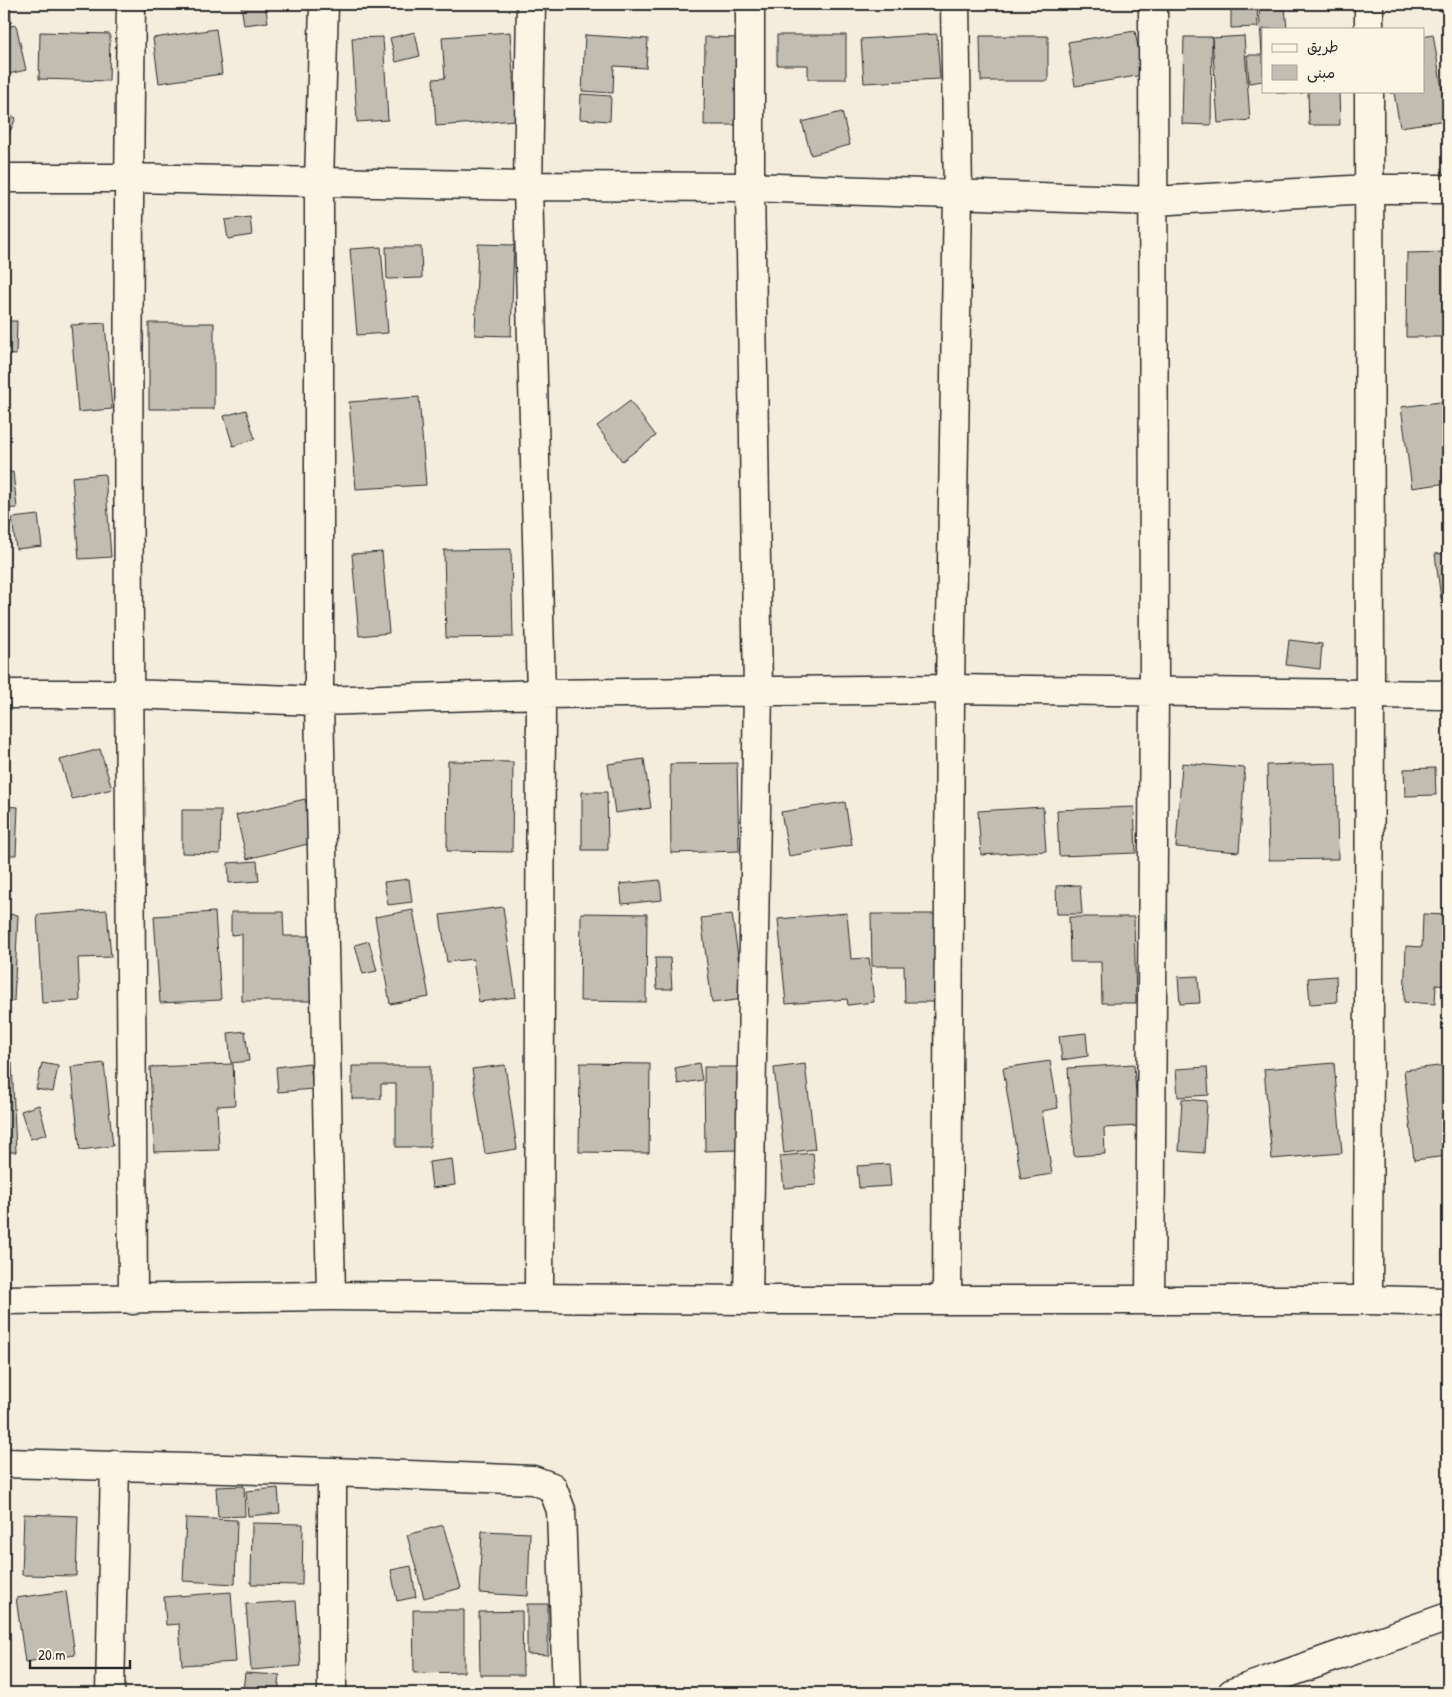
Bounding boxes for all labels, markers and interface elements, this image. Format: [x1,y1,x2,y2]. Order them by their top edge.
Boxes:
legend [1262,28,1424,92]
text: طريق [1307,36,1339,57]
text: مبنى [1307,62,1335,83]
scale bar [30,1637,130,1669]
text: 20 m [38,1644,65,1665]

